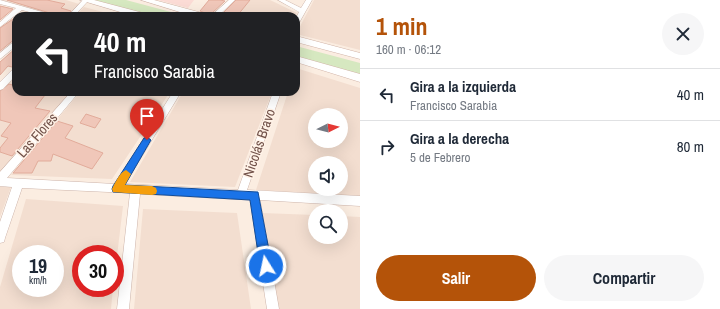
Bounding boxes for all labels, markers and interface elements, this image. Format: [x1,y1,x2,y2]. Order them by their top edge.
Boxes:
text: 1 min [376,10,427,42]
button: close [662,13,704,55]
text: 40 m [94,23,146,61]
icon: left [28,28,80,80]
text: 160 m · 06:12 [376,41,441,58]
text: Francisco Sarabia [94,59,215,84]
text: Gira a la izquierda [410,76,516,97]
icon: left [376,84,398,106]
text: 40 m [677,84,704,105]
text: Francisco Sarabia [410,97,497,114]
pin [130,99,164,140]
icon: arrive [136,105,158,127]
street label: Nicolás Bravo [239,106,279,180]
north arrow [308,108,348,148]
map controls [308,108,348,244]
street label: Las Flores [13,109,62,161]
text: Gira a la derecha [410,128,509,149]
icon: right [376,136,398,158]
text: 80 m [677,136,704,157]
text: 5 de Febrero [410,149,471,166]
button: sound [308,156,348,196]
button: search [308,204,348,244]
speed limit sign: 30 [72,245,124,297]
position arrow [245,245,287,287]
text: 19 [29,252,47,279]
button: Salir [376,255,536,301]
button: Compartir [544,255,704,301]
text: km/h [29,274,47,287]

